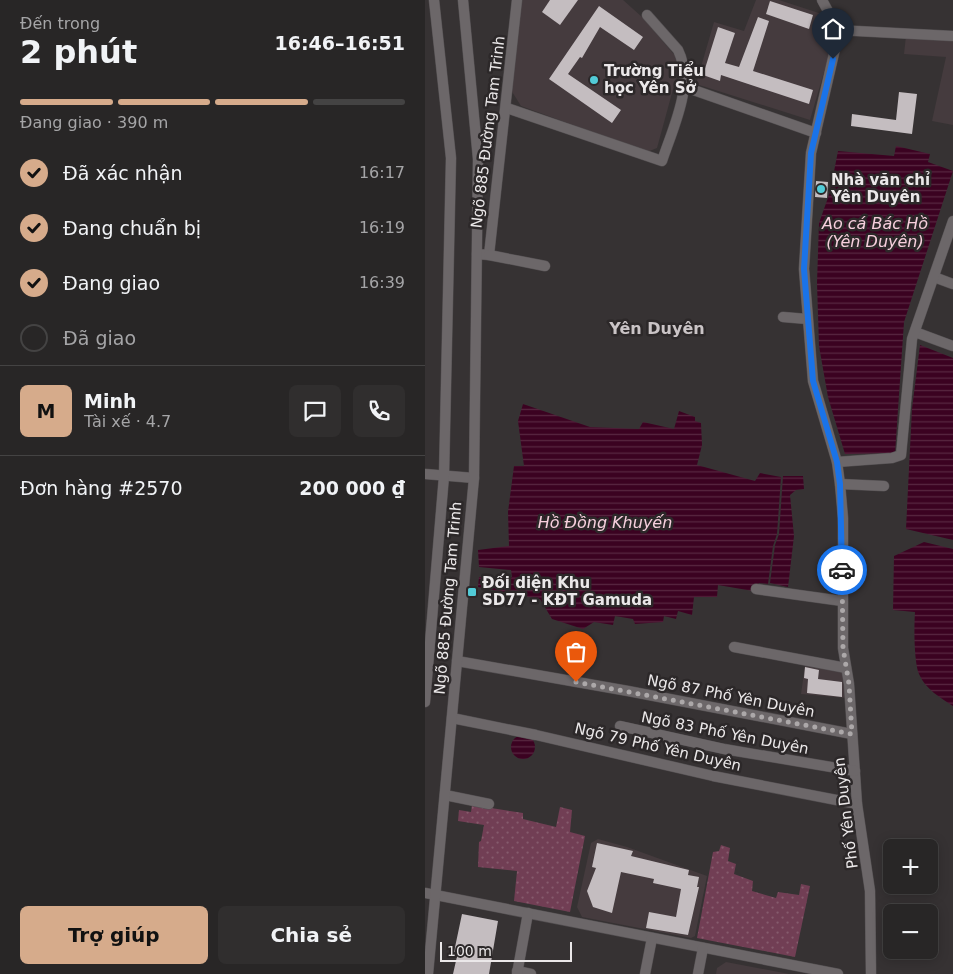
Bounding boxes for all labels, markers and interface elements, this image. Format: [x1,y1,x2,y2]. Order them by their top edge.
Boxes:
pin [812,8,854,59]
text: Đến trong [20,14,100,33]
icon: home [819,15,847,43]
text: 16:46–16:51 [275,32,405,54]
text: 2 phút [20,33,137,71]
street label: Ngõ 885 Đường Tam Trinh [467,35,509,229]
place label: Trường Tiểu học Yên Sở [604,61,704,97]
marker: Trường Tiểu học Yên Sở [588,74,600,86]
text: Đang giao · 390 m [20,113,168,132]
icon: check [20,159,48,187]
text: Đã xác nhận [63,162,183,184]
text: 16:17 [359,163,405,182]
place label: Nhà văn chỉ Yên Duyên [830,171,930,206]
marker: Nhà văn chỉ Yên Duyên [815,183,827,195]
icon: check [20,214,48,242]
water label: Ao cá Bác Hồ (Yên Duyên) [821,214,928,251]
text: Đang chuẩn bị [63,217,201,239]
text: 16:19 [359,218,405,237]
icon: check [20,269,48,297]
text: Đang giao [63,272,160,294]
text: 16:39 [359,273,405,292]
district label: Yên Duyên [608,319,705,338]
text: Đã giao [63,327,136,349]
button: chat [289,385,341,437]
button: phone [353,385,405,437]
text: Minh [84,390,136,412]
text: M [37,400,55,422]
text: Tài xế · 4.7 [84,412,171,431]
text: Đơn hàng #2570 [20,477,183,499]
text: 200 000 ₫ [299,477,405,499]
street label: Ngõ 885 Đường Tam Trinh [431,501,465,695]
water label: Hồ Đồng Khuyến [538,513,672,532]
courier [817,545,867,595]
icon: car [828,556,856,584]
place label: Đối diện Khu SD77 - KĐT Gamuda [482,573,652,609]
marker: Đối diện Khu SD77 - KĐT Gamuda [466,586,478,598]
pin [555,631,597,682]
icon: bag [562,638,590,666]
street label: Ngõ 87 Phố Yên Duyên [646,671,816,721]
street label: Ngõ 83 Phố Yên Duyên [640,708,810,758]
street label: Ngõ 79 Phố Yên Duyên [573,719,743,775]
street label: Phố Yên Duyên [830,756,862,870]
map controls [883,839,938,959]
button: + [883,839,938,894]
button: − [883,904,938,959]
button: Trợ giúp [20,906,208,964]
button: Chia sẻ [218,906,405,964]
scale bar [440,939,573,962]
text: 100 m [447,943,492,959]

